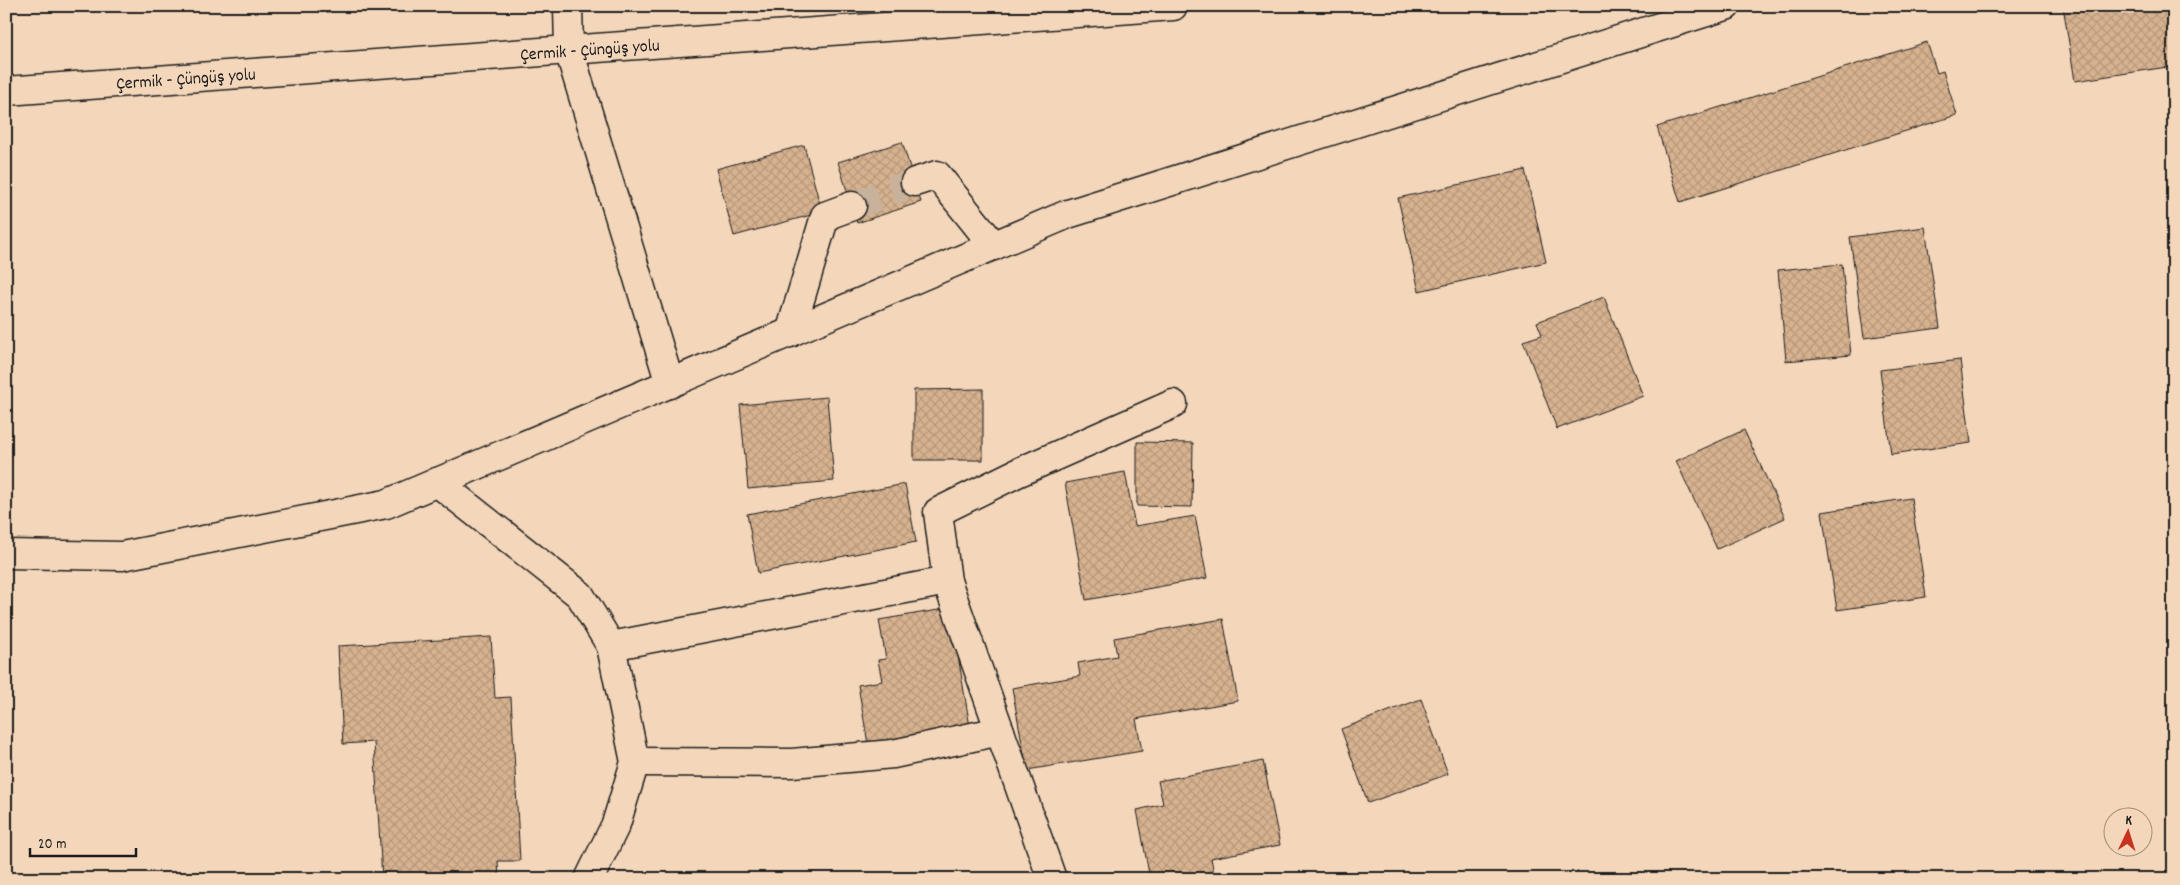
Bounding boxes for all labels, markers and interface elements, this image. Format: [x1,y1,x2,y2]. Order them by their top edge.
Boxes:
street label: Çermik - Çüngüş yolu [520,34,661,69]
street label: Çermik - Çüngüş yolu [116,63,257,98]
north arrow [2102,808,2152,858]
text: K [2125,811,2133,831]
scale bar [30,825,136,857]
text: 20 m [38,834,66,856]

